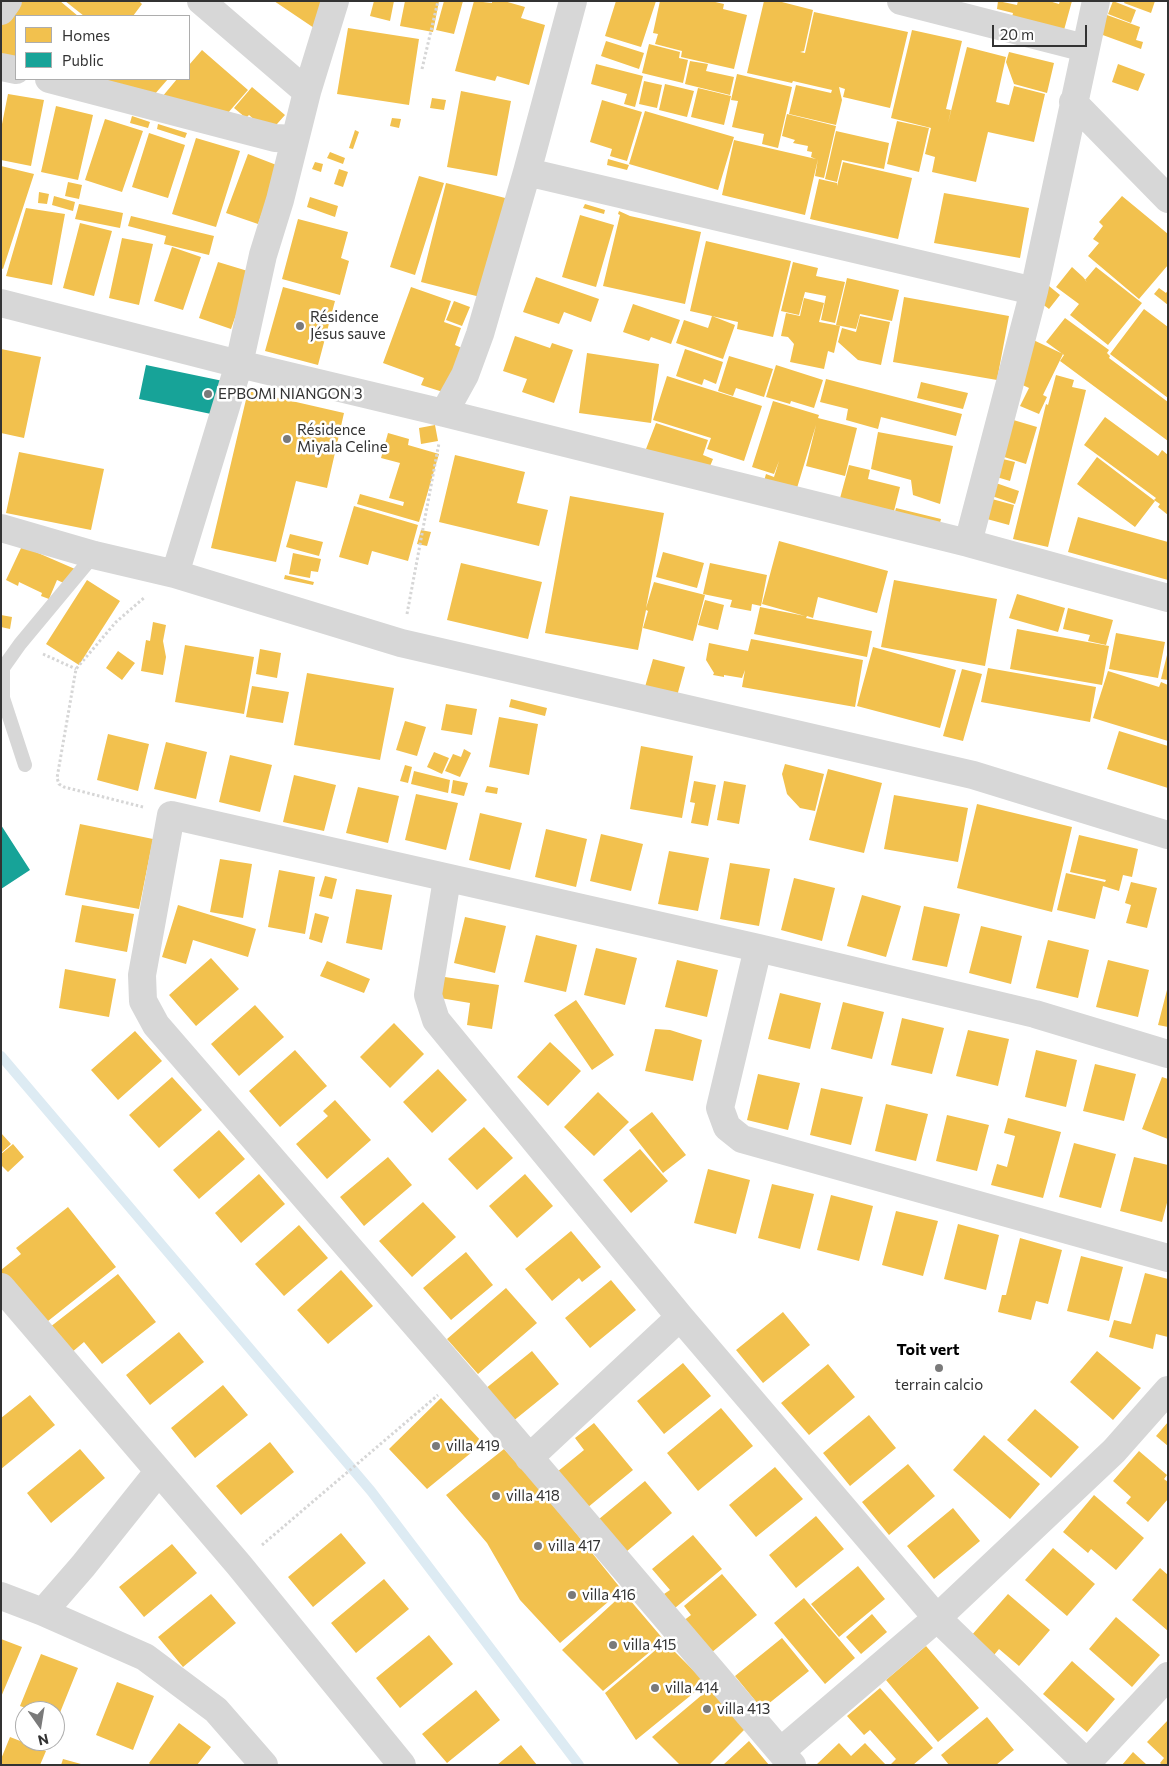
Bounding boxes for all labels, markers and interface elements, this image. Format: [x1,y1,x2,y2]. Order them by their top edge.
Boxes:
legend [15,15,190,80]
scale bar [994,15,1089,47]
text: 20 m [1000,25,1034,43]
text: Homes [62,26,110,44]
text: Public [62,51,104,69]
place label: Résidence Jésus sauve [310,308,386,343]
marker: Résidence Jésus sauve [294,320,306,332]
place label: EPBOMI NIANGON 3 [218,385,363,403]
marker: EPBOMI NIANGON 3 [202,388,214,400]
place label: Résidence Miyala Celine [297,421,388,456]
marker: Résidence Miyala Celine [281,433,293,445]
district label: Toit vert [896,1340,960,1360]
marker: terrain calcio [933,1362,945,1374]
place label: terrain calcio [895,1376,983,1394]
place label: villa 419 [446,1437,500,1455]
marker: villa 419 [430,1440,442,1452]
place label: villa 418 [506,1487,560,1505]
marker: villa 418 [490,1490,502,1502]
place label: villa 417 [548,1537,601,1555]
marker: villa 417 [532,1540,544,1552]
place label: villa 416 [582,1586,636,1604]
marker: villa 416 [566,1589,578,1601]
place label: villa 415 [623,1636,676,1654]
marker: villa 415 [607,1639,619,1651]
place label: villa 414 [665,1679,719,1697]
marker: villa 414 [649,1682,661,1694]
place label: villa 413 [717,1700,770,1718]
north arrow [15,1701,65,1751]
marker: villa 413 [701,1703,713,1715]
text: N [36,1731,50,1750]

